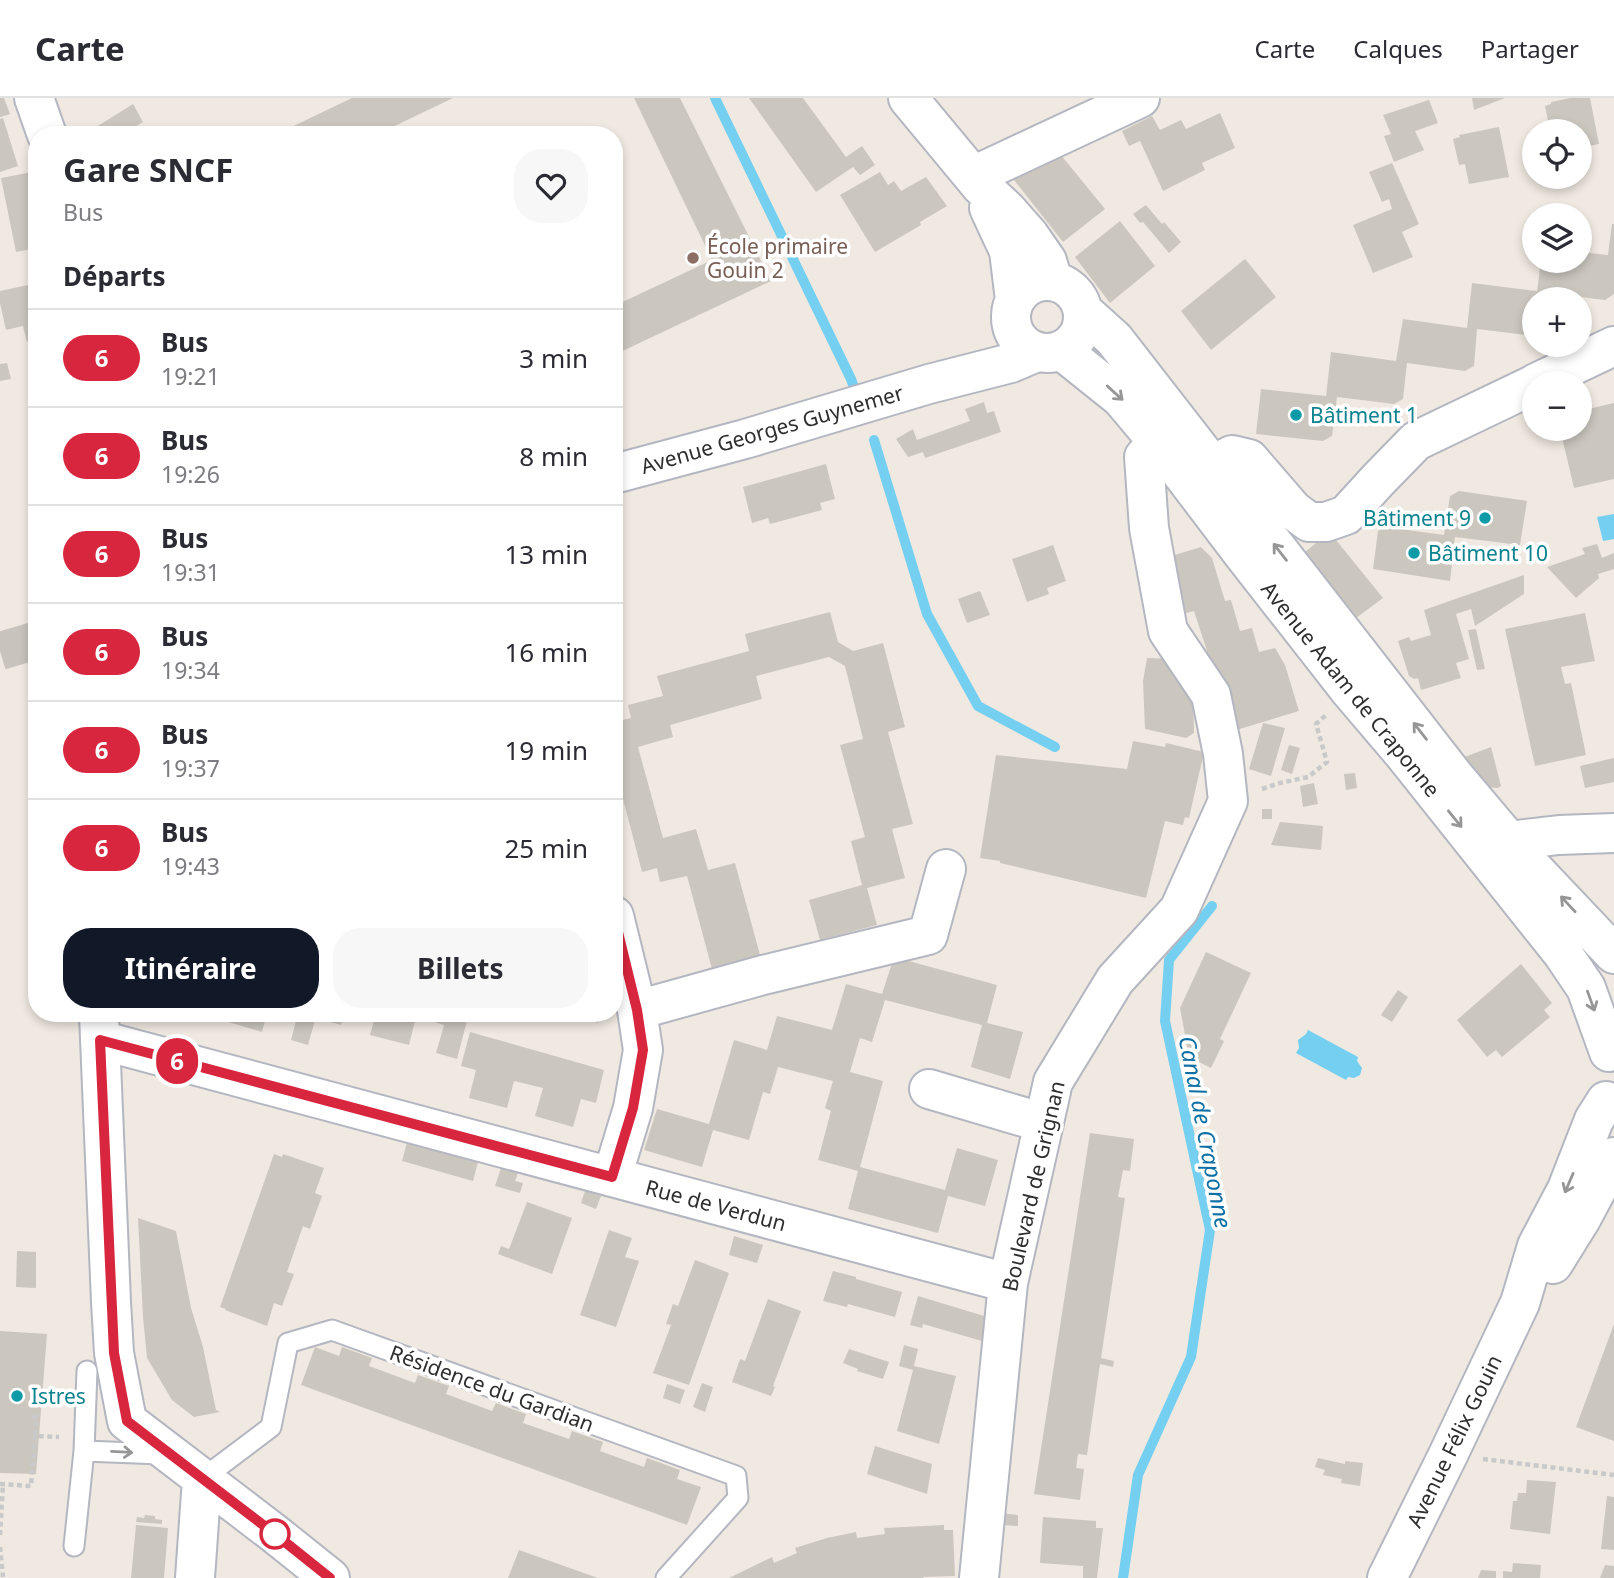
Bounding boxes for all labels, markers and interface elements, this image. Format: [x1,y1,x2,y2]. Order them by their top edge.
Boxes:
text: Carte [35,26,125,71]
text: Carte [1255,32,1315,65]
text: Calques [1353,32,1443,65]
text: Partager [1481,32,1579,65]
map controls [1522,119,1592,441]
button: locate [1522,119,1592,189]
text: Gare SNCF [63,147,233,192]
button: heart [514,149,588,223]
text: Bus [63,196,103,228]
button: layers [1522,203,1592,273]
place label: École primaire Gouin 2 [707,232,848,284]
marker: École primaire Gouin 2 [685,250,701,266]
text: Départs [63,258,166,294]
button: + [1522,287,1592,357]
text: Bus [161,324,208,360]
text: 3 min [519,340,588,376]
text: 6 [95,341,108,374]
text: 19:21 [161,360,220,392]
button: − [1522,371,1592,441]
street label: Avenue Georges Guynemer [638,378,907,480]
one-way arrow [1106,385,1124,401]
place label: Bâtiment 1 [1310,401,1418,429]
marker: Bâtiment 1 [1288,407,1304,423]
text: Bus [161,422,208,458]
text: 8 min [519,438,588,474]
text: 6 [95,439,108,472]
text: 19:26 [161,458,220,490]
place label: Bâtiment 9 [1363,504,1471,532]
marker: Bâtiment 9 [1477,510,1493,526]
text: Bus [161,520,208,556]
text: 13 min [504,536,588,572]
text: 6 [95,537,108,570]
place label: Bâtiment 10 [1428,539,1548,567]
one-way arrow [1272,543,1287,562]
marker: Bâtiment 10 [1406,545,1422,561]
text: 19:31 [161,556,220,588]
street label: Avenue Adam de Craponne [1255,576,1447,802]
text: Bus [161,618,208,654]
text: 16 min [504,634,588,670]
text: 6 [95,635,108,668]
text: 19:34 [161,654,220,686]
text: Bus [161,716,208,752]
one-way arrow [1412,723,1428,741]
text: 19 min [504,732,588,768]
text: 6 [95,733,108,766]
text: 19:37 [161,752,220,784]
one-way arrow [1448,810,1463,828]
text: Bus [161,814,208,850]
text: 25 min [504,830,588,866]
text: 6 [95,831,108,864]
text: 19:43 [161,850,220,882]
one-way arrow [1559,896,1576,913]
button: Itinéraire [63,928,319,1008]
button: Billets [333,928,588,1008]
one-way arrow [1586,989,1598,1011]
water label: Canal de Craponne [1172,1033,1240,1231]
line badge: 6 [154,1038,200,1084]
text: 6 [170,1044,184,1077]
street label: Boulevard de Grignan [995,1078,1071,1294]
one-way arrow [1561,1172,1574,1194]
street label: Rue de Verdun [642,1173,790,1237]
street label: Résidence du Gardian [386,1338,598,1438]
street label: Avenue Félix Gouin [1400,1350,1508,1532]
place label: Istres [31,1382,86,1410]
marker: Istres [9,1388,25,1404]
one-way arrow [110,1446,133,1459]
unlabelled marker [260,1519,290,1549]

